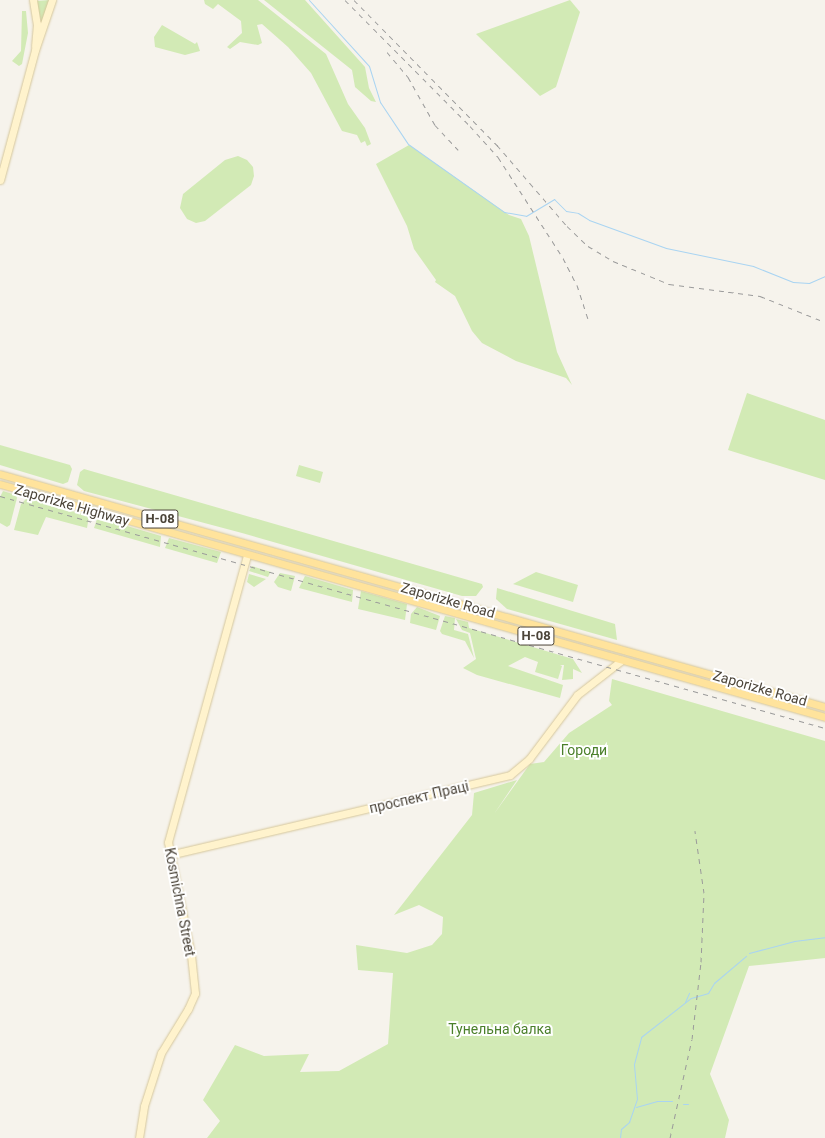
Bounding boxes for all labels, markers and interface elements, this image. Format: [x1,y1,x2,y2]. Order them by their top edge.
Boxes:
street label: Zaporizke Highway [13,481,131,529]
road number: Н-08 [141,508,179,530]
street label: Zaporizke Road [399,579,497,621]
road number: Н-08 [517,625,555,647]
street label: Zaporizke Road [711,667,809,709]
park label: Городи [561,742,607,758]
street label: проспект Праці [368,777,470,817]
street label: Kosmichna Street [161,846,199,958]
park label: Тунельна балка [448,1021,552,1037]

